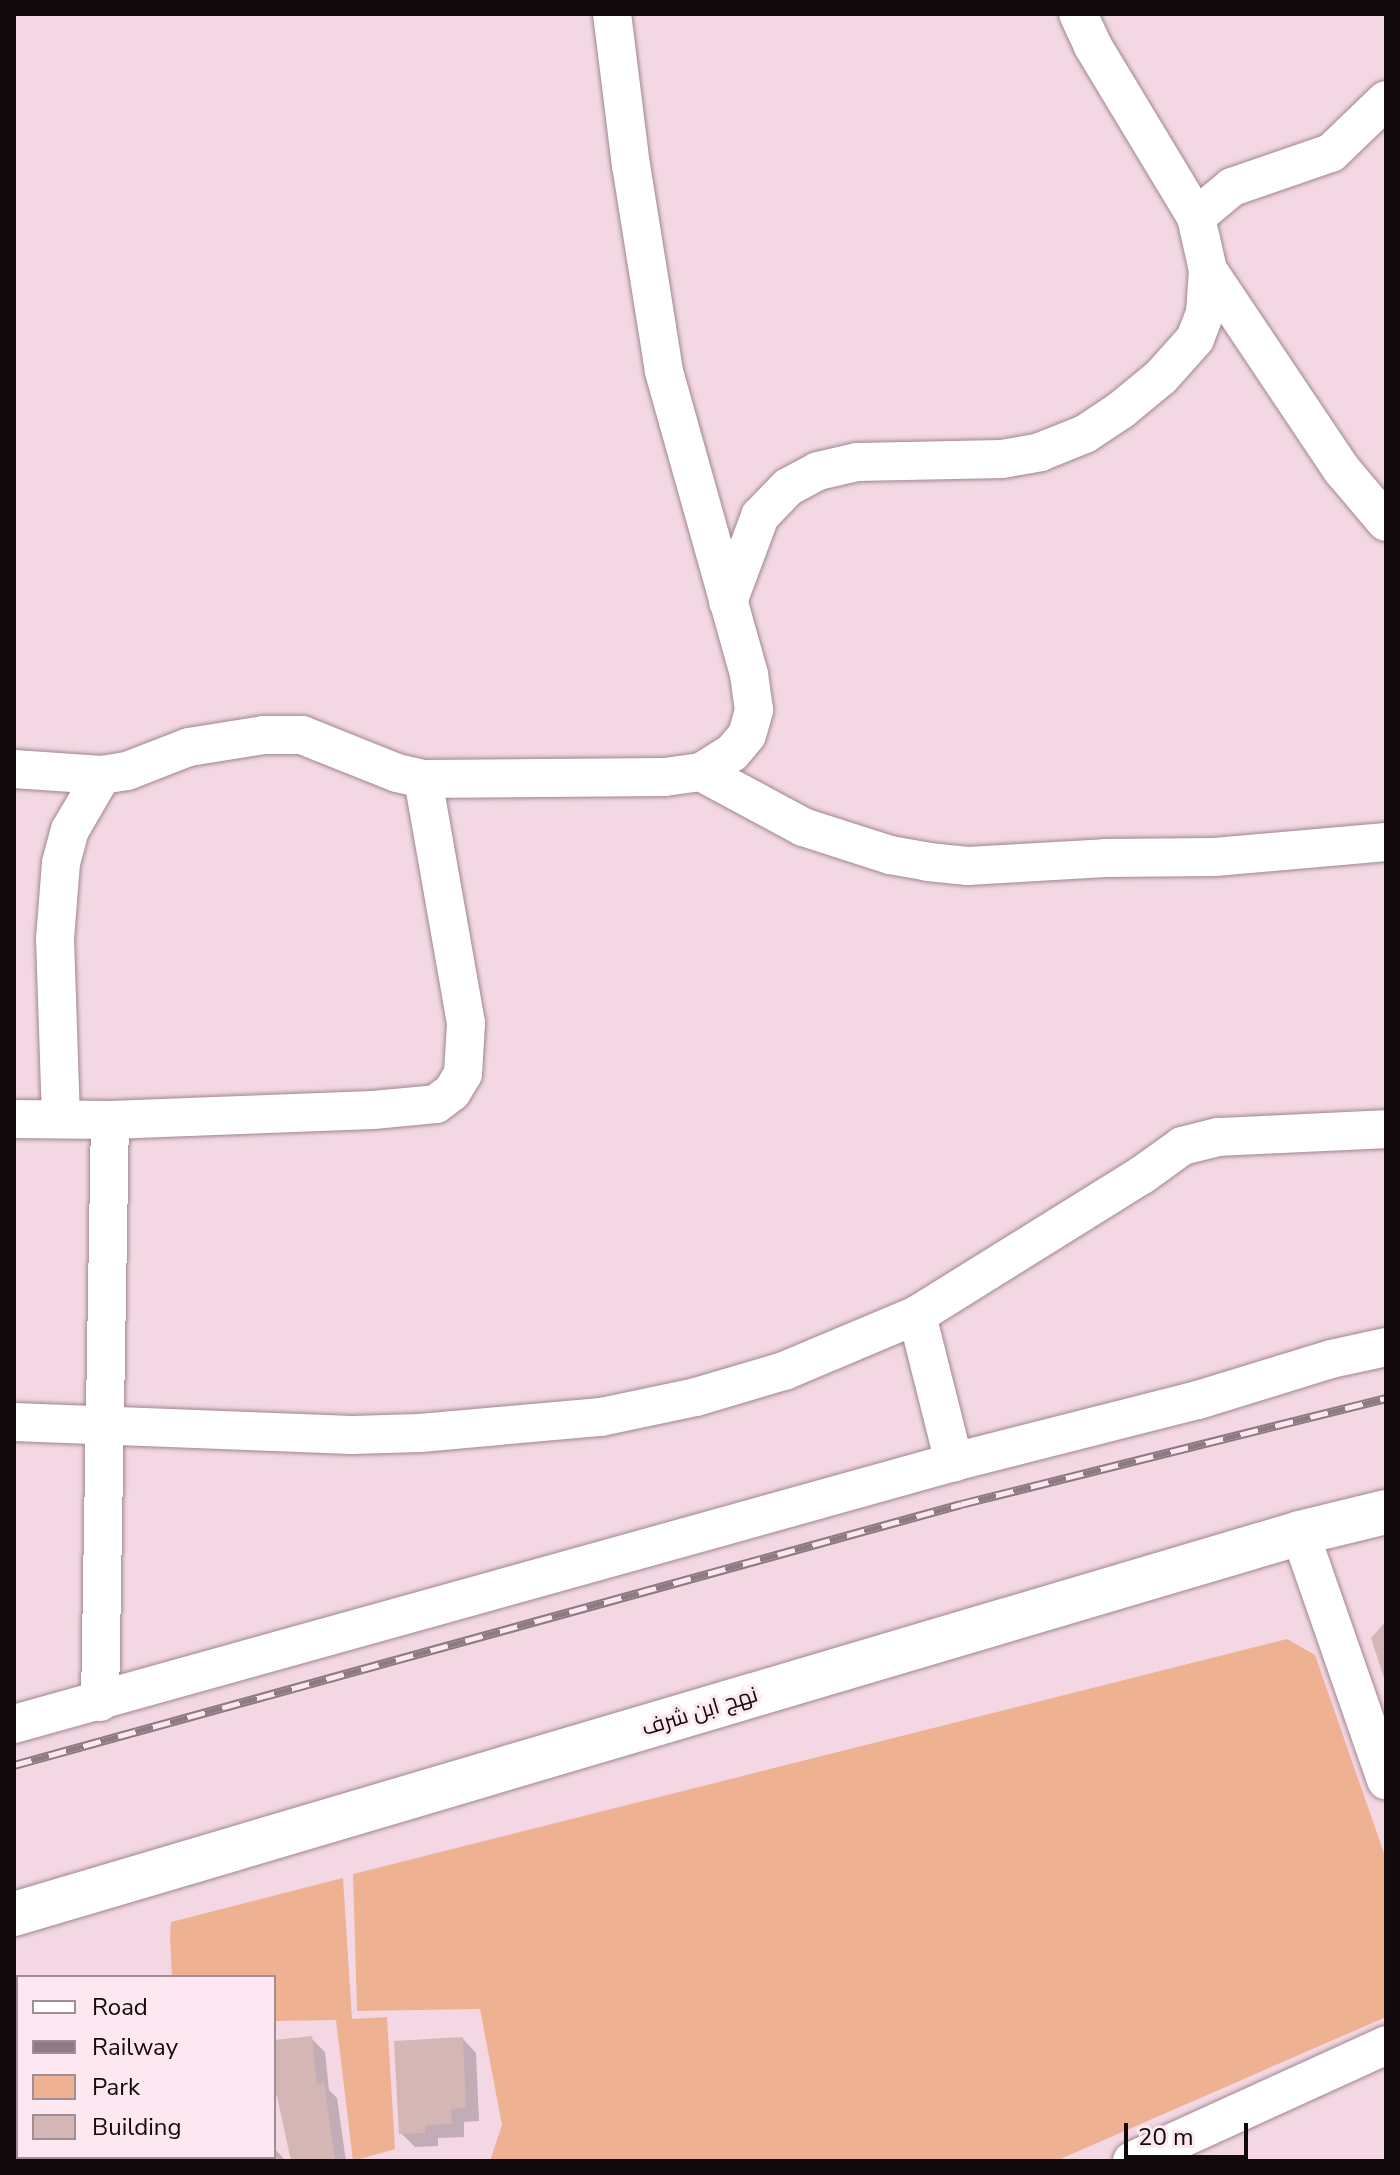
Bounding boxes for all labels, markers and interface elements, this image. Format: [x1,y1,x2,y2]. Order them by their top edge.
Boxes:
street label: نهج ابن شرف [639,1682,761,1742]
legend [16,1975,276,2159]
text: Road [92,1991,148,2023]
text: Railway [92,2031,178,2063]
text: Park [92,2071,140,2103]
scale bar [1128,2107,1252,2157]
text: Building [92,2111,182,2143]
text: 20 m [1138,2121,1194,2153]

